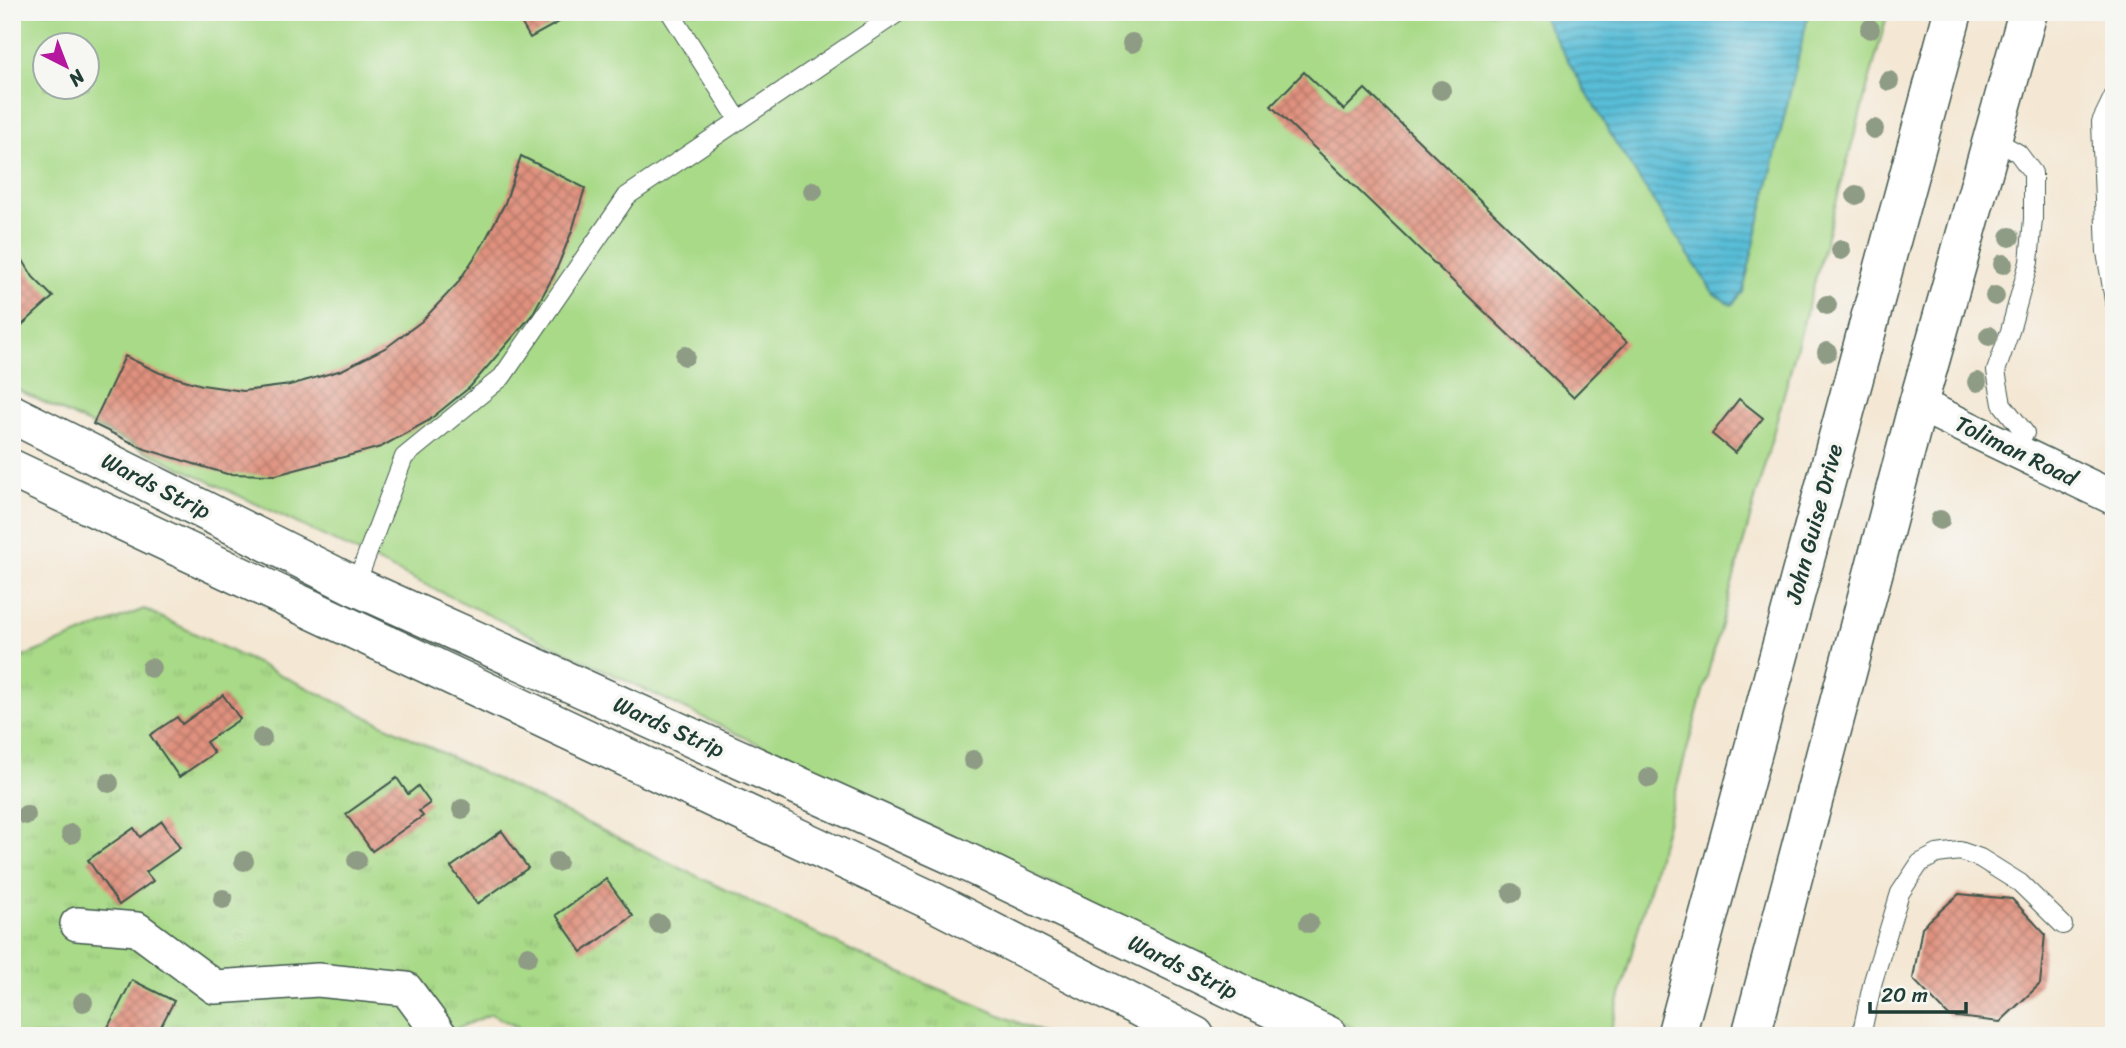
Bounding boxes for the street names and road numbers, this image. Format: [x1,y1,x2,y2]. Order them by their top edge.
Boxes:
street label: Toliman Road [1948,404,2086,499]
street label: John Guise Drive [1773,439,1855,610]
street label: Wards Strip [94,441,218,531]
street label: Wards Strip [606,684,732,770]
street label: Wards Strip [1121,923,1245,1011]

